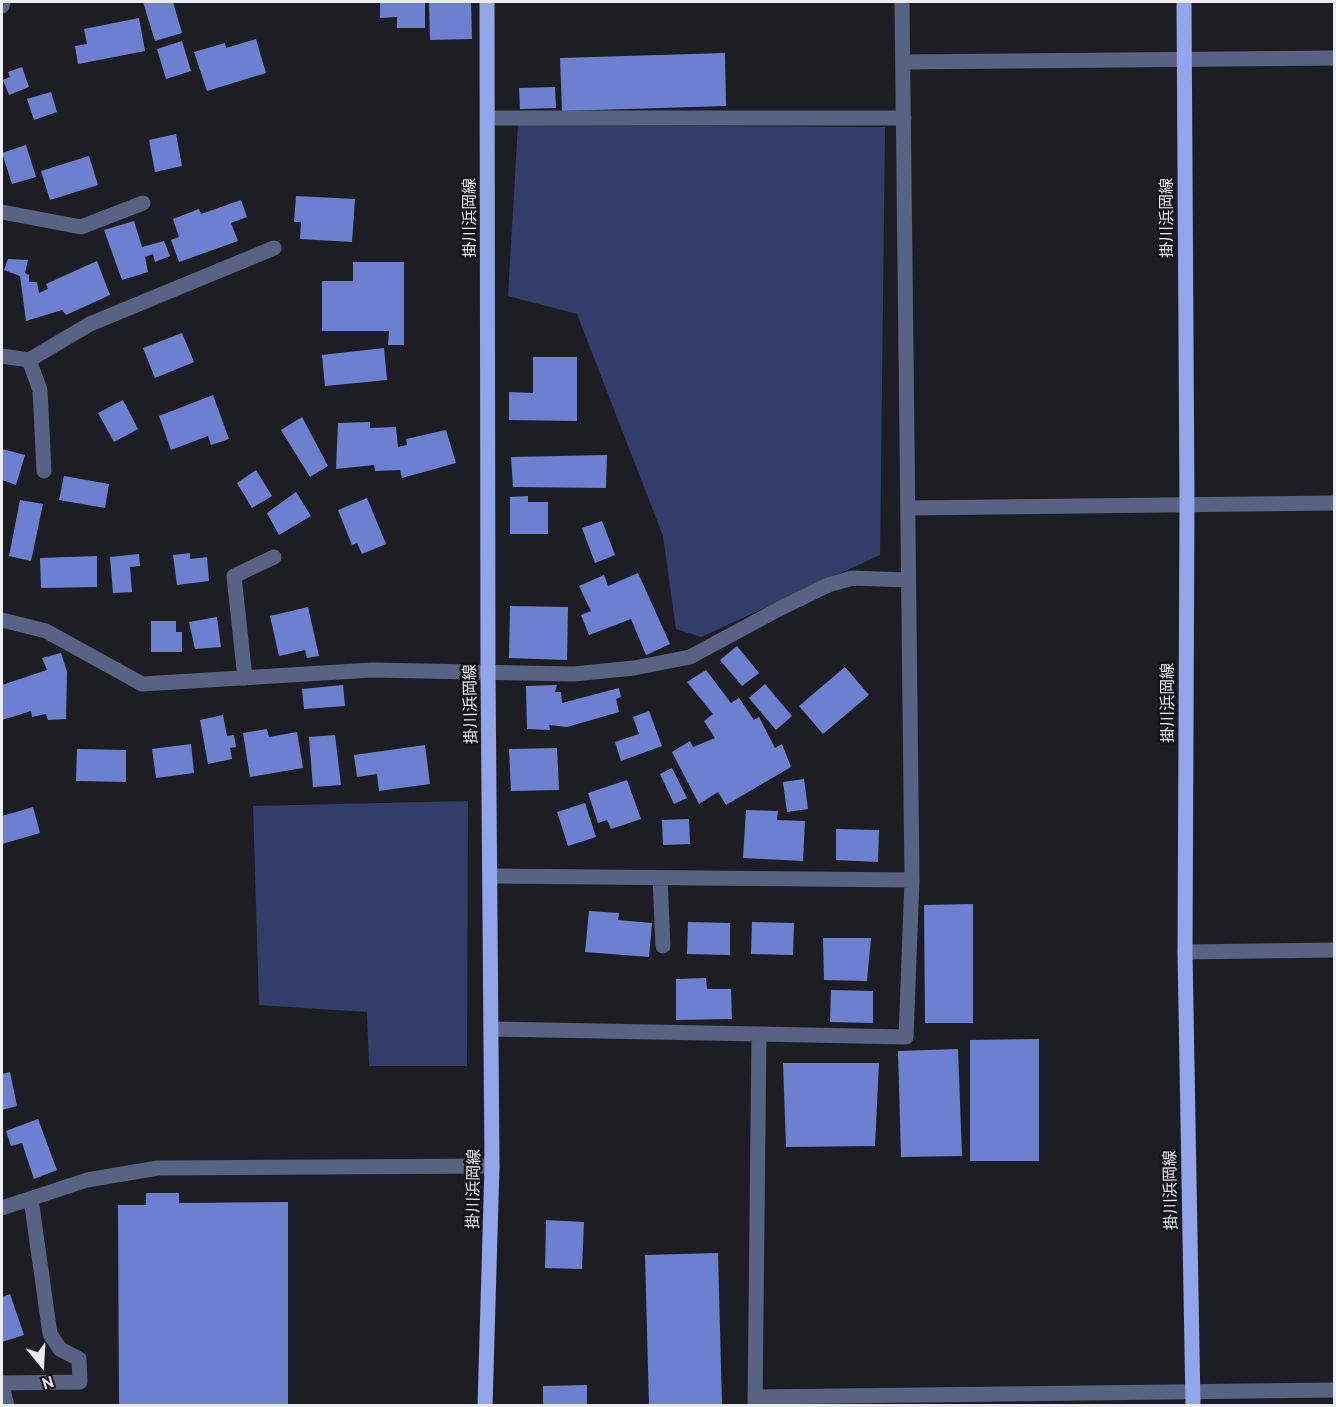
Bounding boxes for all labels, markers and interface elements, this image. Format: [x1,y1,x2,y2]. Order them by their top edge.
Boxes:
street label: 掛川浜岡線 [460,178,480,258]
street label: 掛川浜岡線 [1157,178,1177,258]
street label: 掛川浜岡線 [1158,663,1178,743]
street label: 掛川浜岡線 [461,664,481,744]
street label: 掛川浜岡線 [464,1149,484,1229]
street label: 掛川浜岡線 [1161,1150,1181,1230]
north arrow [12,1335,72,1395]
text: N [39,1372,56,1393]

